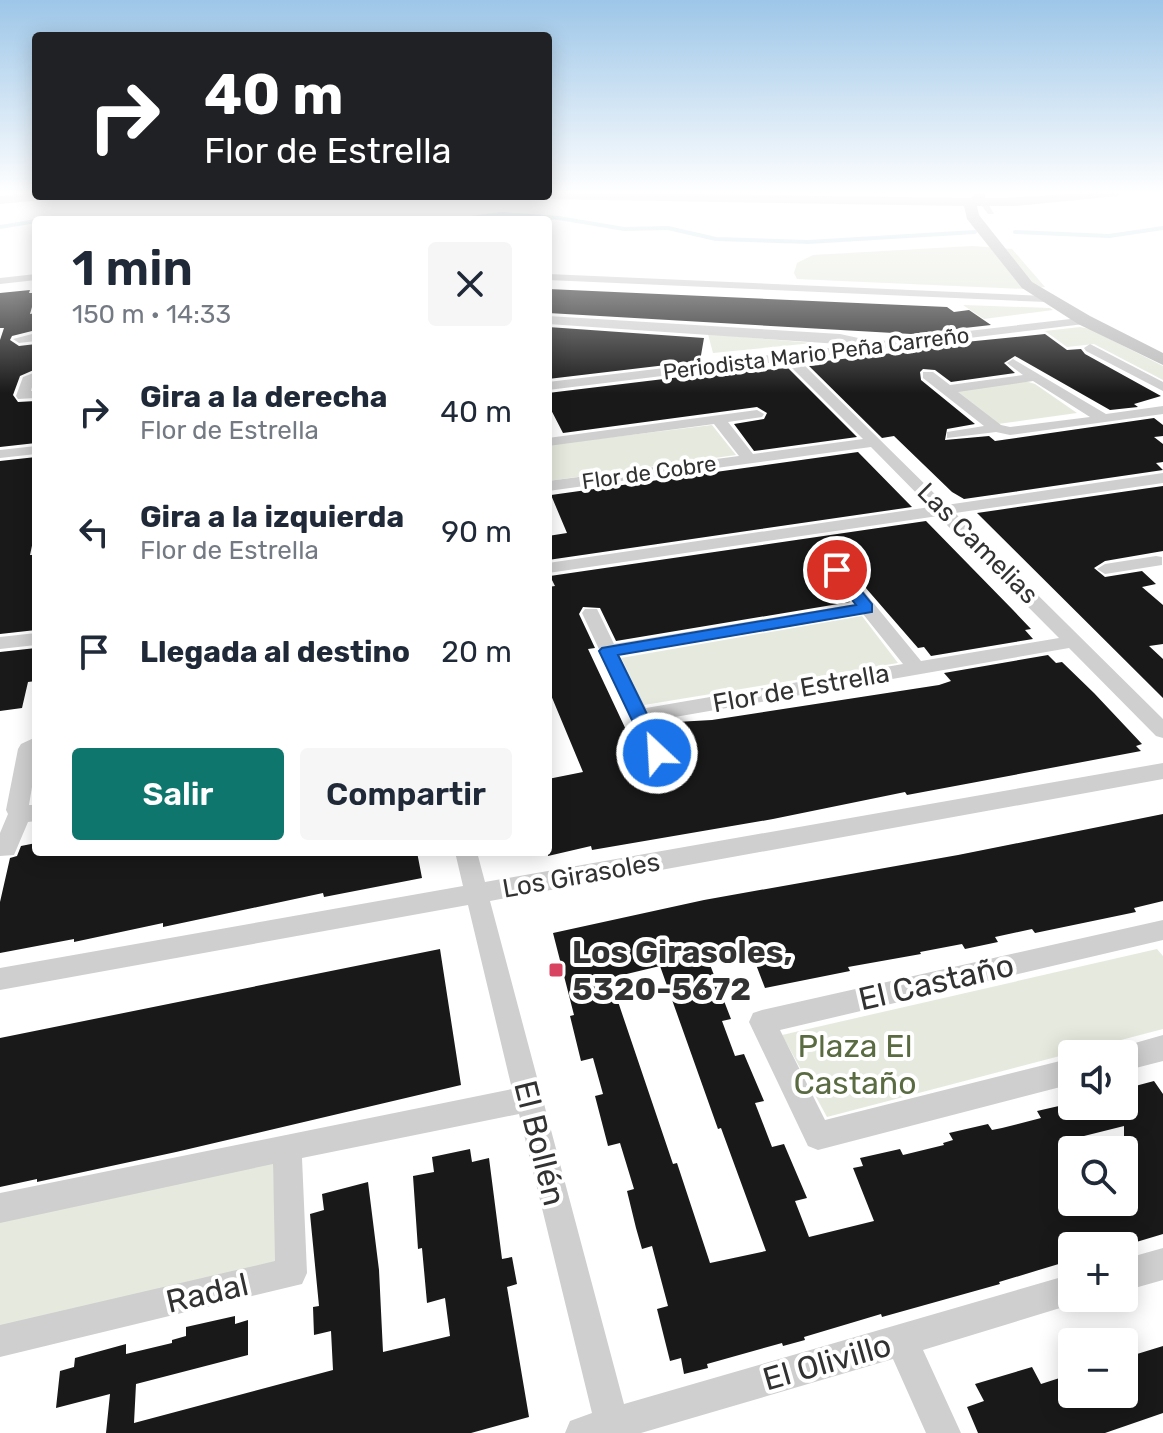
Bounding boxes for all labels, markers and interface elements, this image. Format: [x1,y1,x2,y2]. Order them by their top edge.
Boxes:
text: 40 m [204,62,344,128]
icon: right [72,64,176,168]
text: Flor de Estrella [204,129,452,172]
text: 1 min [72,240,193,297]
button: close [428,242,512,326]
text: 150 m · 14:33 [72,299,231,330]
street label: Periodista Mario Peña Carreño [661,321,971,386]
text: Gira a la derecha [140,379,387,415]
icon: right [72,390,116,434]
text: 40 m [440,394,512,430]
text: Flor de Estrella [140,415,319,446]
street label: Flor de Cobre [580,450,718,495]
street label: Las Camelias [911,476,1045,610]
text: Gira a la izquierda [140,499,404,535]
icon: left [72,510,116,554]
text: 90 m [441,514,512,550]
text: Flor de Estrella [140,535,319,566]
pin [803,536,871,604]
icon: arrive [815,548,859,592]
icon: arrive [72,630,116,674]
text: Llegada al destino [140,634,410,670]
text: 20 m [441,634,512,670]
street label: Flor de Estrella [710,658,892,719]
position arrow [615,711,699,795]
button: Salir [72,748,284,840]
button: Compartir [300,748,512,840]
street label: Los Girasoles [500,846,662,905]
place label: Los Girasoles, 5320-5672 [572,933,792,1008]
street label: El Castaño [855,946,1017,1018]
marker: Los Girasoles, 5320-5672 [547,961,565,979]
park label: Plaza El Castaño [793,1027,917,1102]
map controls [1058,1040,1138,1408]
button: sound [1058,1040,1138,1120]
street label: El Bollén [506,1076,574,1210]
button: search [1058,1136,1138,1216]
button: + [1058,1232,1138,1312]
street label: Radal [162,1265,252,1321]
street label: El Olivillo [759,1326,895,1398]
button: − [1058,1328,1138,1408]

